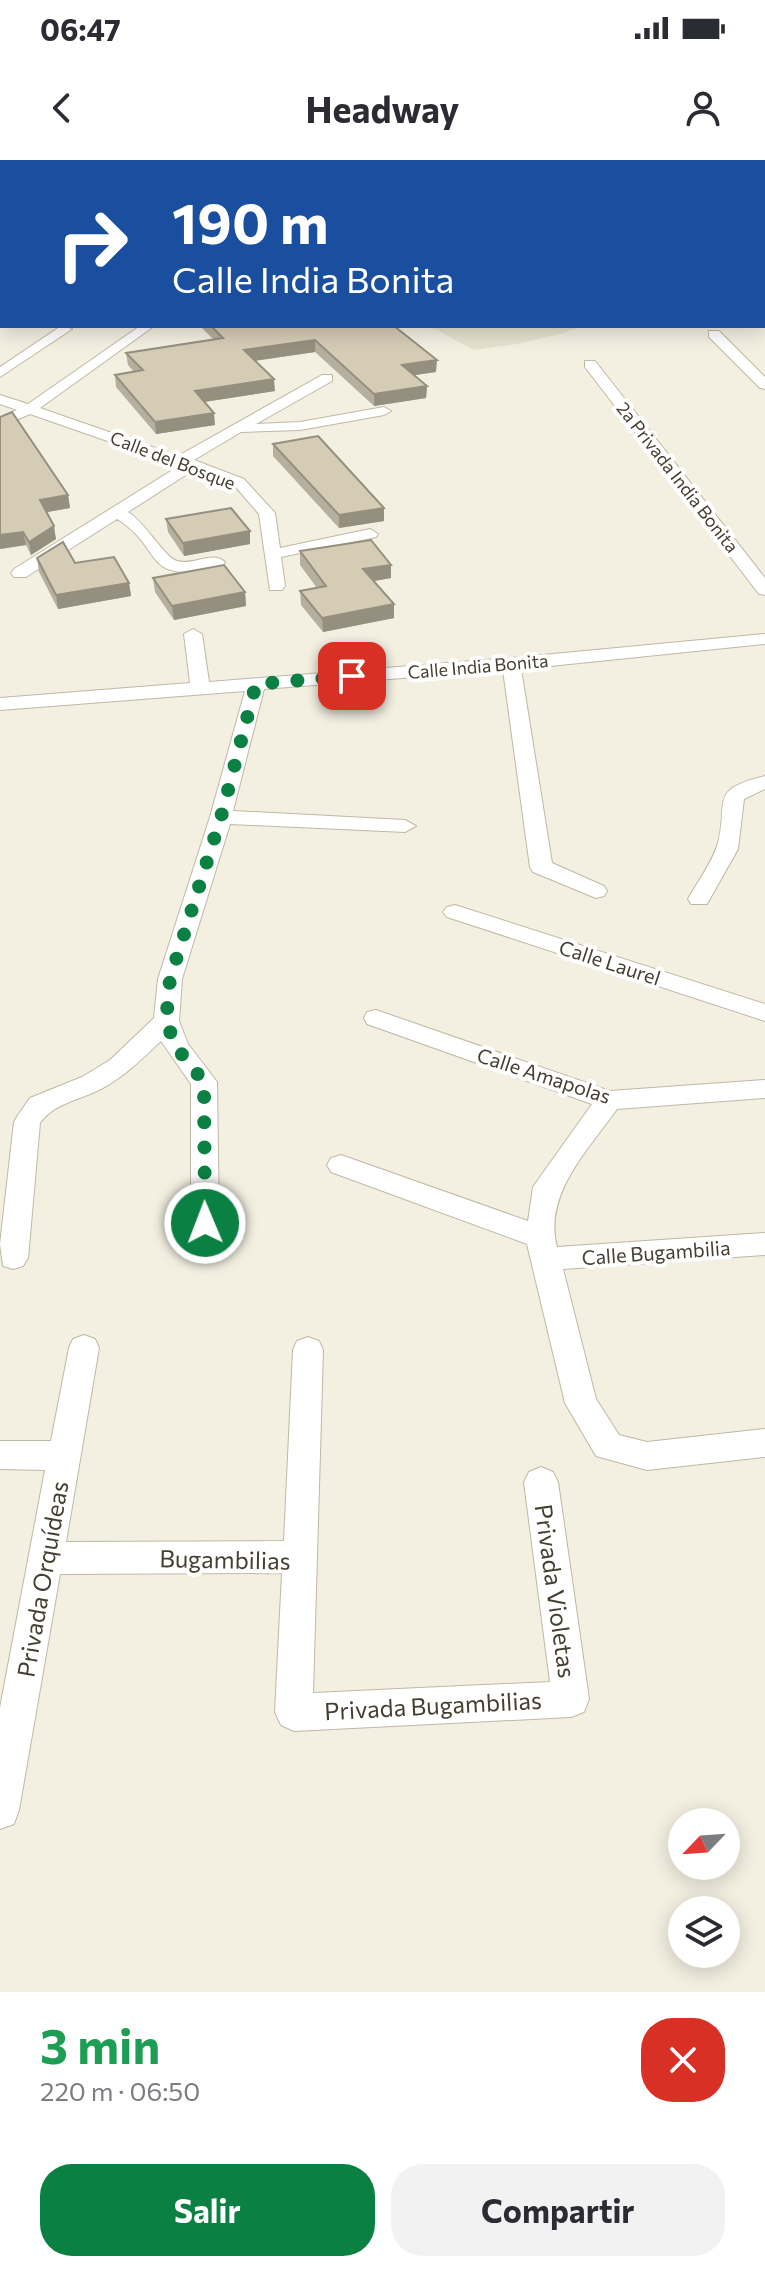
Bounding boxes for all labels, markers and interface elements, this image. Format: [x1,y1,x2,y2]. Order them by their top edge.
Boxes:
text: 06:47 [40,10,121,47]
icon: back [40,86,84,130]
text: Headway [306,86,459,130]
icon: person [681,86,725,130]
text: 190 m [172,187,329,256]
icon: right [40,192,144,296]
text: Calle India Bonita [172,256,454,300]
street label: 2a Privada India Bonita [612,397,744,557]
street label: Calle del Bosque [107,426,239,494]
pin [318,642,386,710]
street label: Calle India Bonita [407,649,549,683]
icon: arrive [330,654,374,698]
street label: Calle Laurel [556,934,664,990]
street label: Calle Amapolas [474,1042,614,1108]
position arrow [163,1181,247,1265]
street label: Calle Bugambilia [581,1235,731,1269]
street label: Privada Orquídeas [10,1479,74,1679]
street label: Privada Violetas [529,1502,583,1680]
street label: Bugambilias [159,1543,291,1575]
street label: Privada Bugambilias [323,1685,543,1725]
north arrow [668,1808,740,1880]
map controls [668,1808,740,1968]
button: layers [668,1896,740,1968]
text: 3 min [40,2015,160,2074]
button: close [641,2018,725,2102]
text: 220 m · 06:50 [40,2075,200,2106]
button: Salir [40,2164,375,2256]
button: Compartir [391,2164,725,2256]

